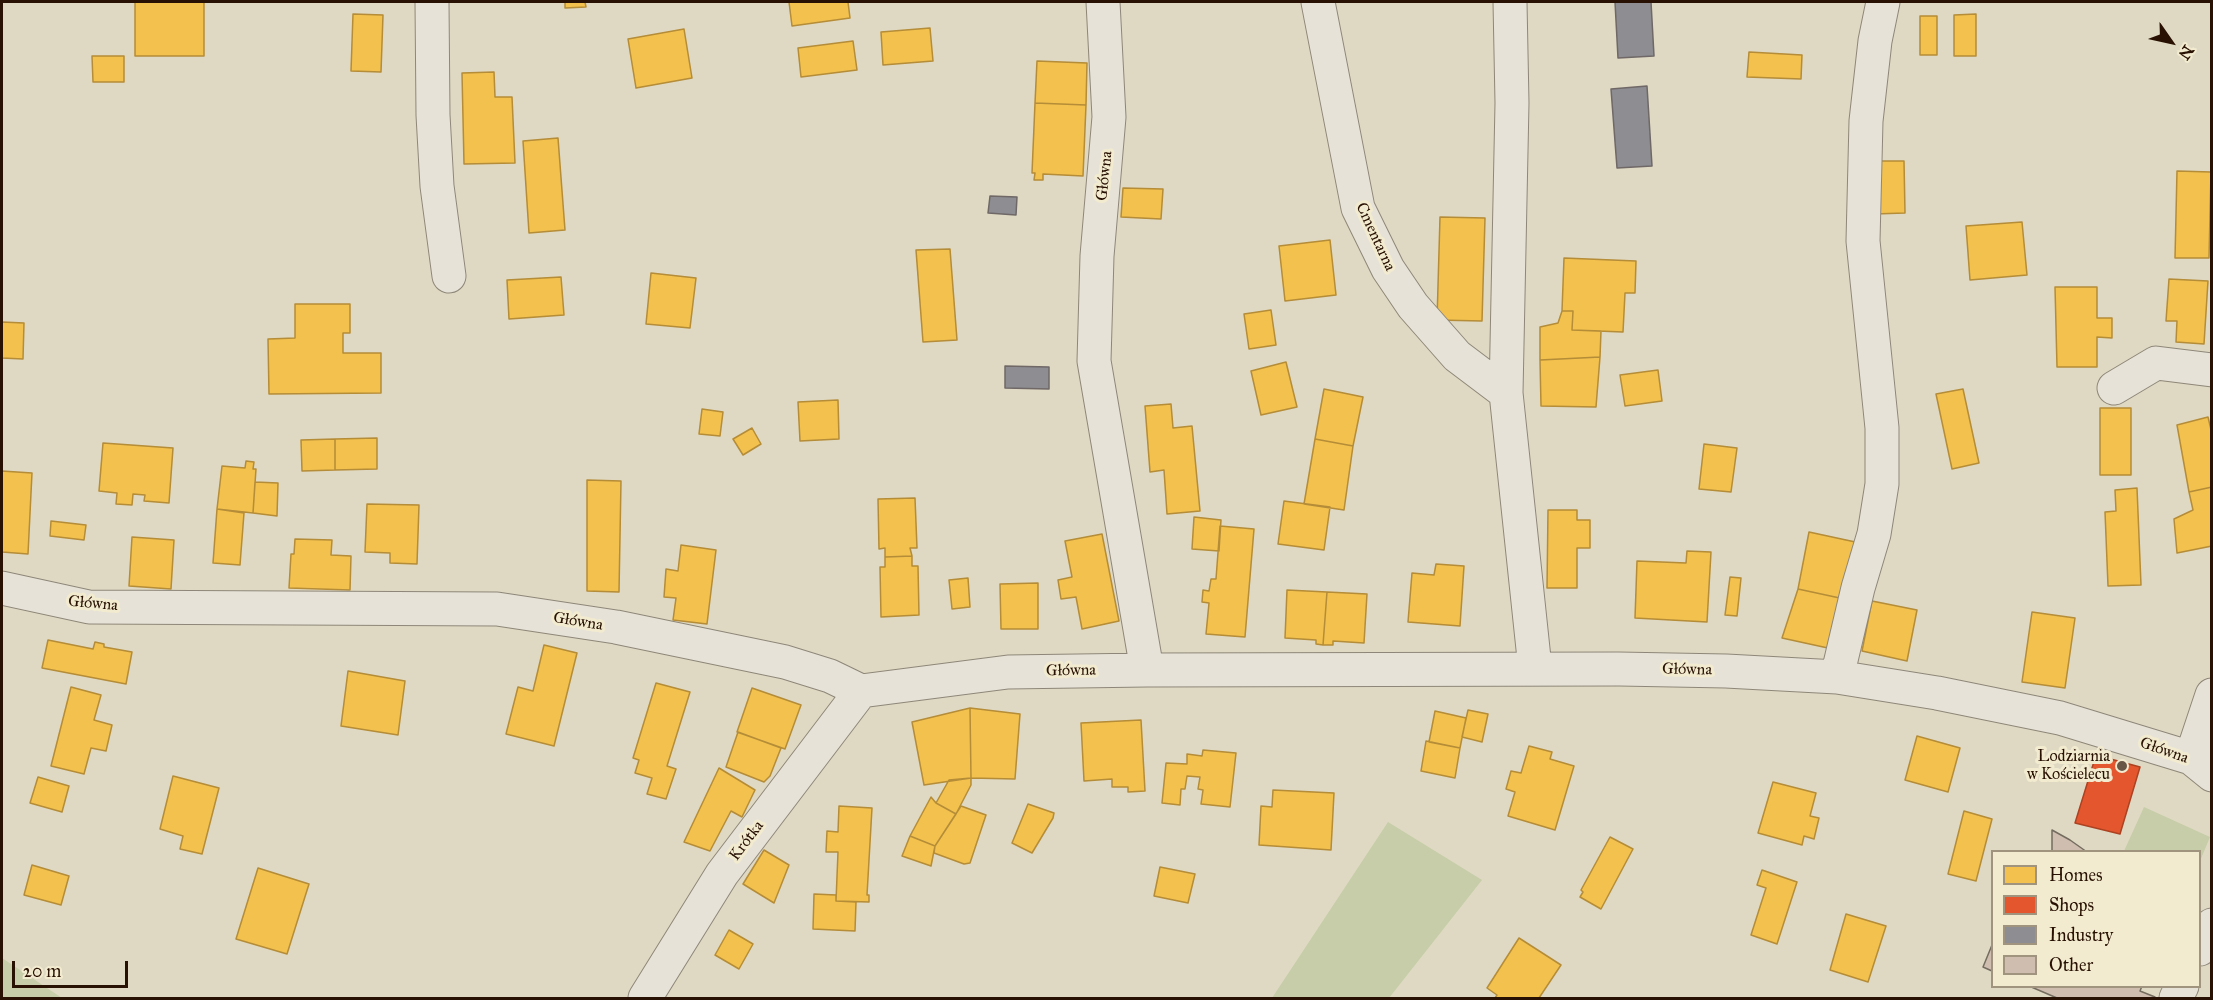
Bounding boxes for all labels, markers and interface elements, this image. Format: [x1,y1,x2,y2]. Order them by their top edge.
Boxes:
north arrow [2141,12,2201,72]
text: N [2175,41,2198,63]
street label: Główna [1093,150,1117,202]
street label: Cmentarna [1351,200,1399,274]
street label: Główna [67,592,119,616]
street label: Główna [552,609,604,635]
street label: Główna [1662,660,1712,680]
street label: Główna [1046,661,1096,681]
street label: Główna [2137,734,2191,768]
place label: Lodziarnia w Kościelecu [2027,747,2110,785]
marker: Lodziarnia w Kościelecu [2115,759,2129,773]
street label: Krótka [726,817,768,865]
legend [1991,850,2201,988]
text: Homes [2049,864,2103,886]
text: Shops [2049,894,2094,916]
text: Industry [2049,924,2113,946]
scale bar [15,949,130,987]
text: Other [2049,954,2093,976]
text: 20 m [23,960,61,982]

